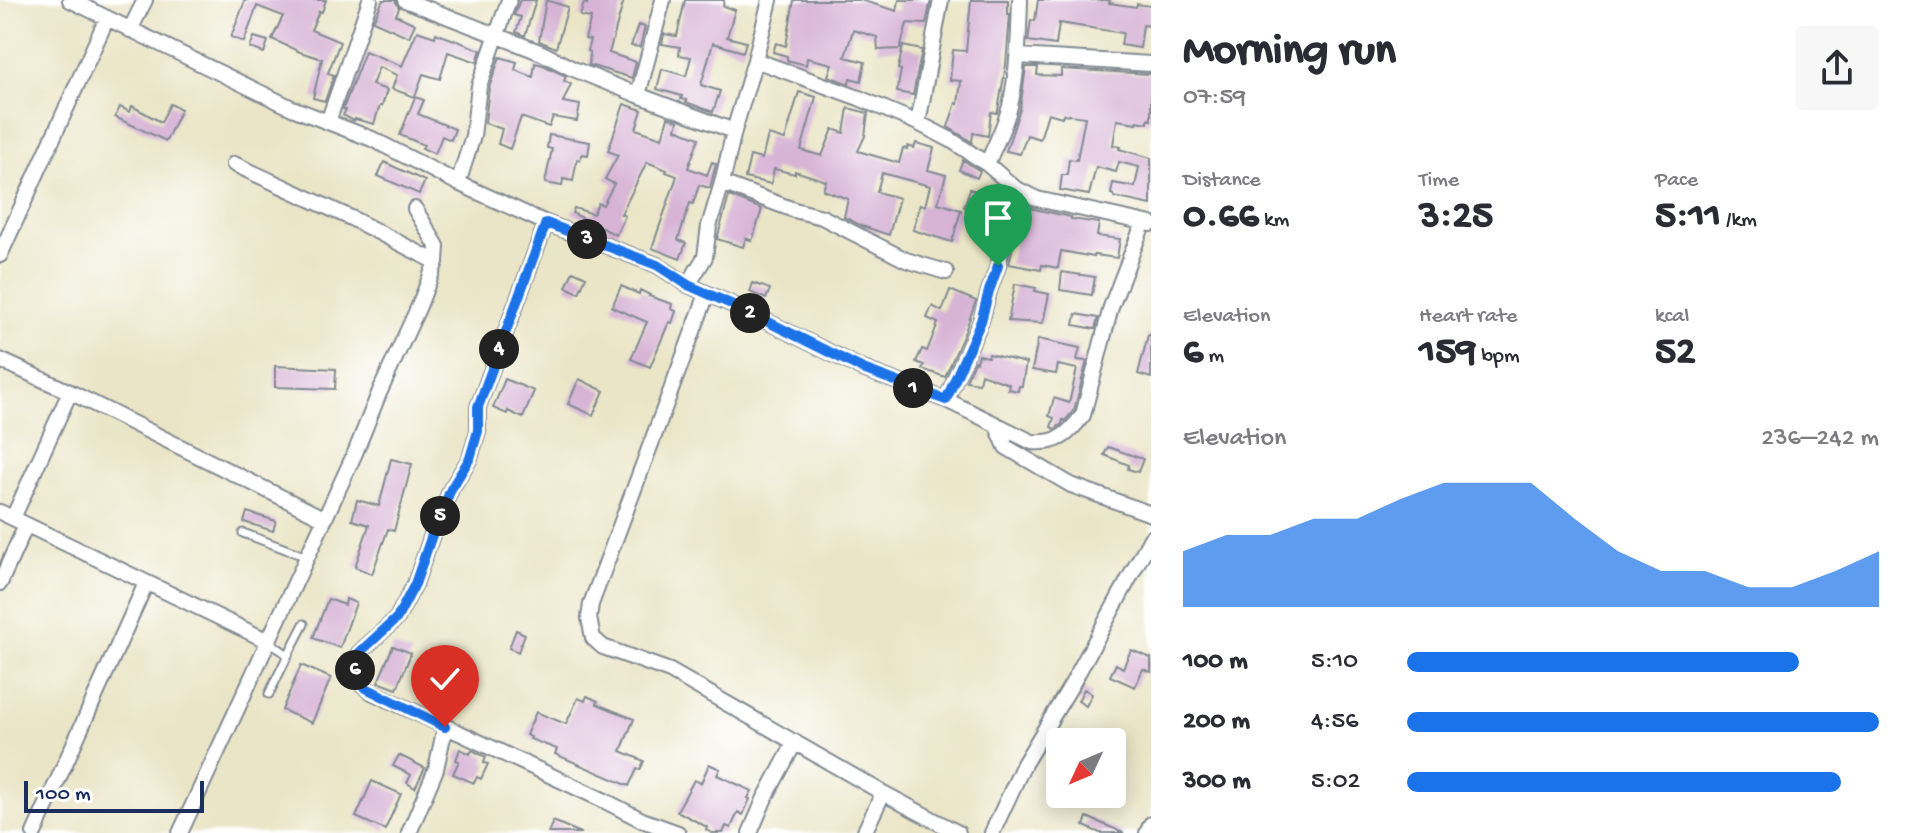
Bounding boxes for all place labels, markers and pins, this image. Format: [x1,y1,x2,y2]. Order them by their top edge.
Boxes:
pin [964,184,1032,266]
pin: 3 [567,219,607,259]
pin: 2 [730,293,770,333]
pin: 4 [479,329,519,369]
pin: 1 [893,368,933,408]
pin: 5 [420,496,460,536]
pin [411,645,479,727]
pin: 6 [335,650,375,690]

